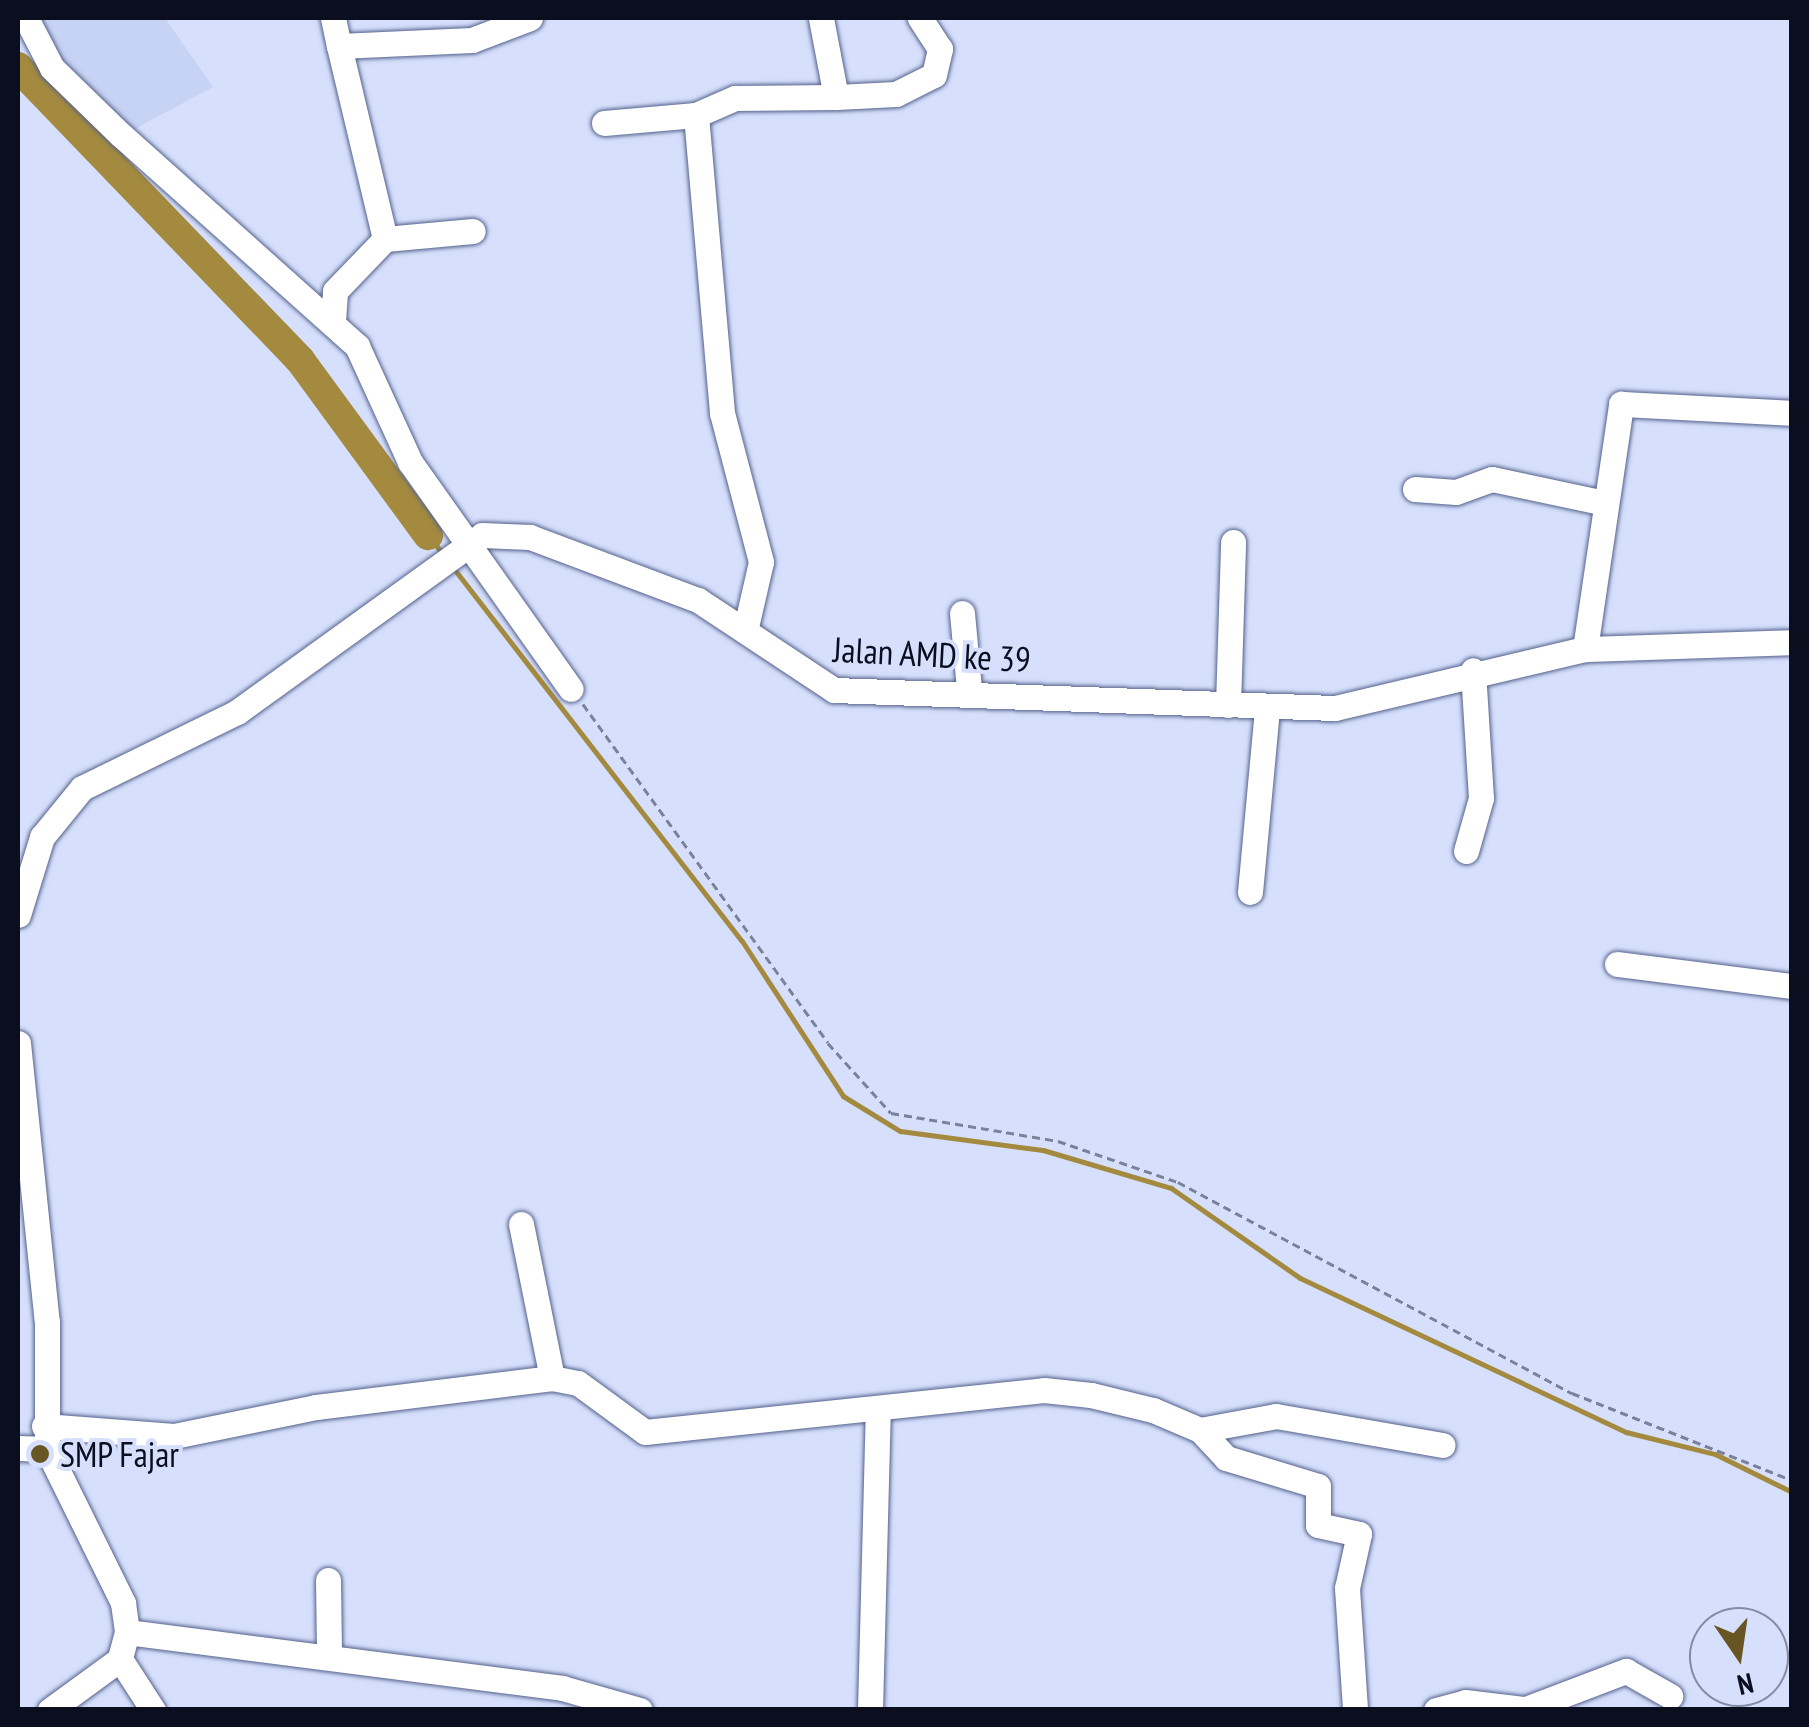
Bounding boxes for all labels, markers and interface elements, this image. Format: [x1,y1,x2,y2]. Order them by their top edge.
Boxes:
street label: Jalan AMD ke 39 [832,628,1032,680]
place label: SMP Fajar [60,1433,180,1475]
marker: SMP Fajar [29,1443,51,1465]
north arrow [1689,1607,1789,1707]
text: N [1734,1665,1757,1704]

